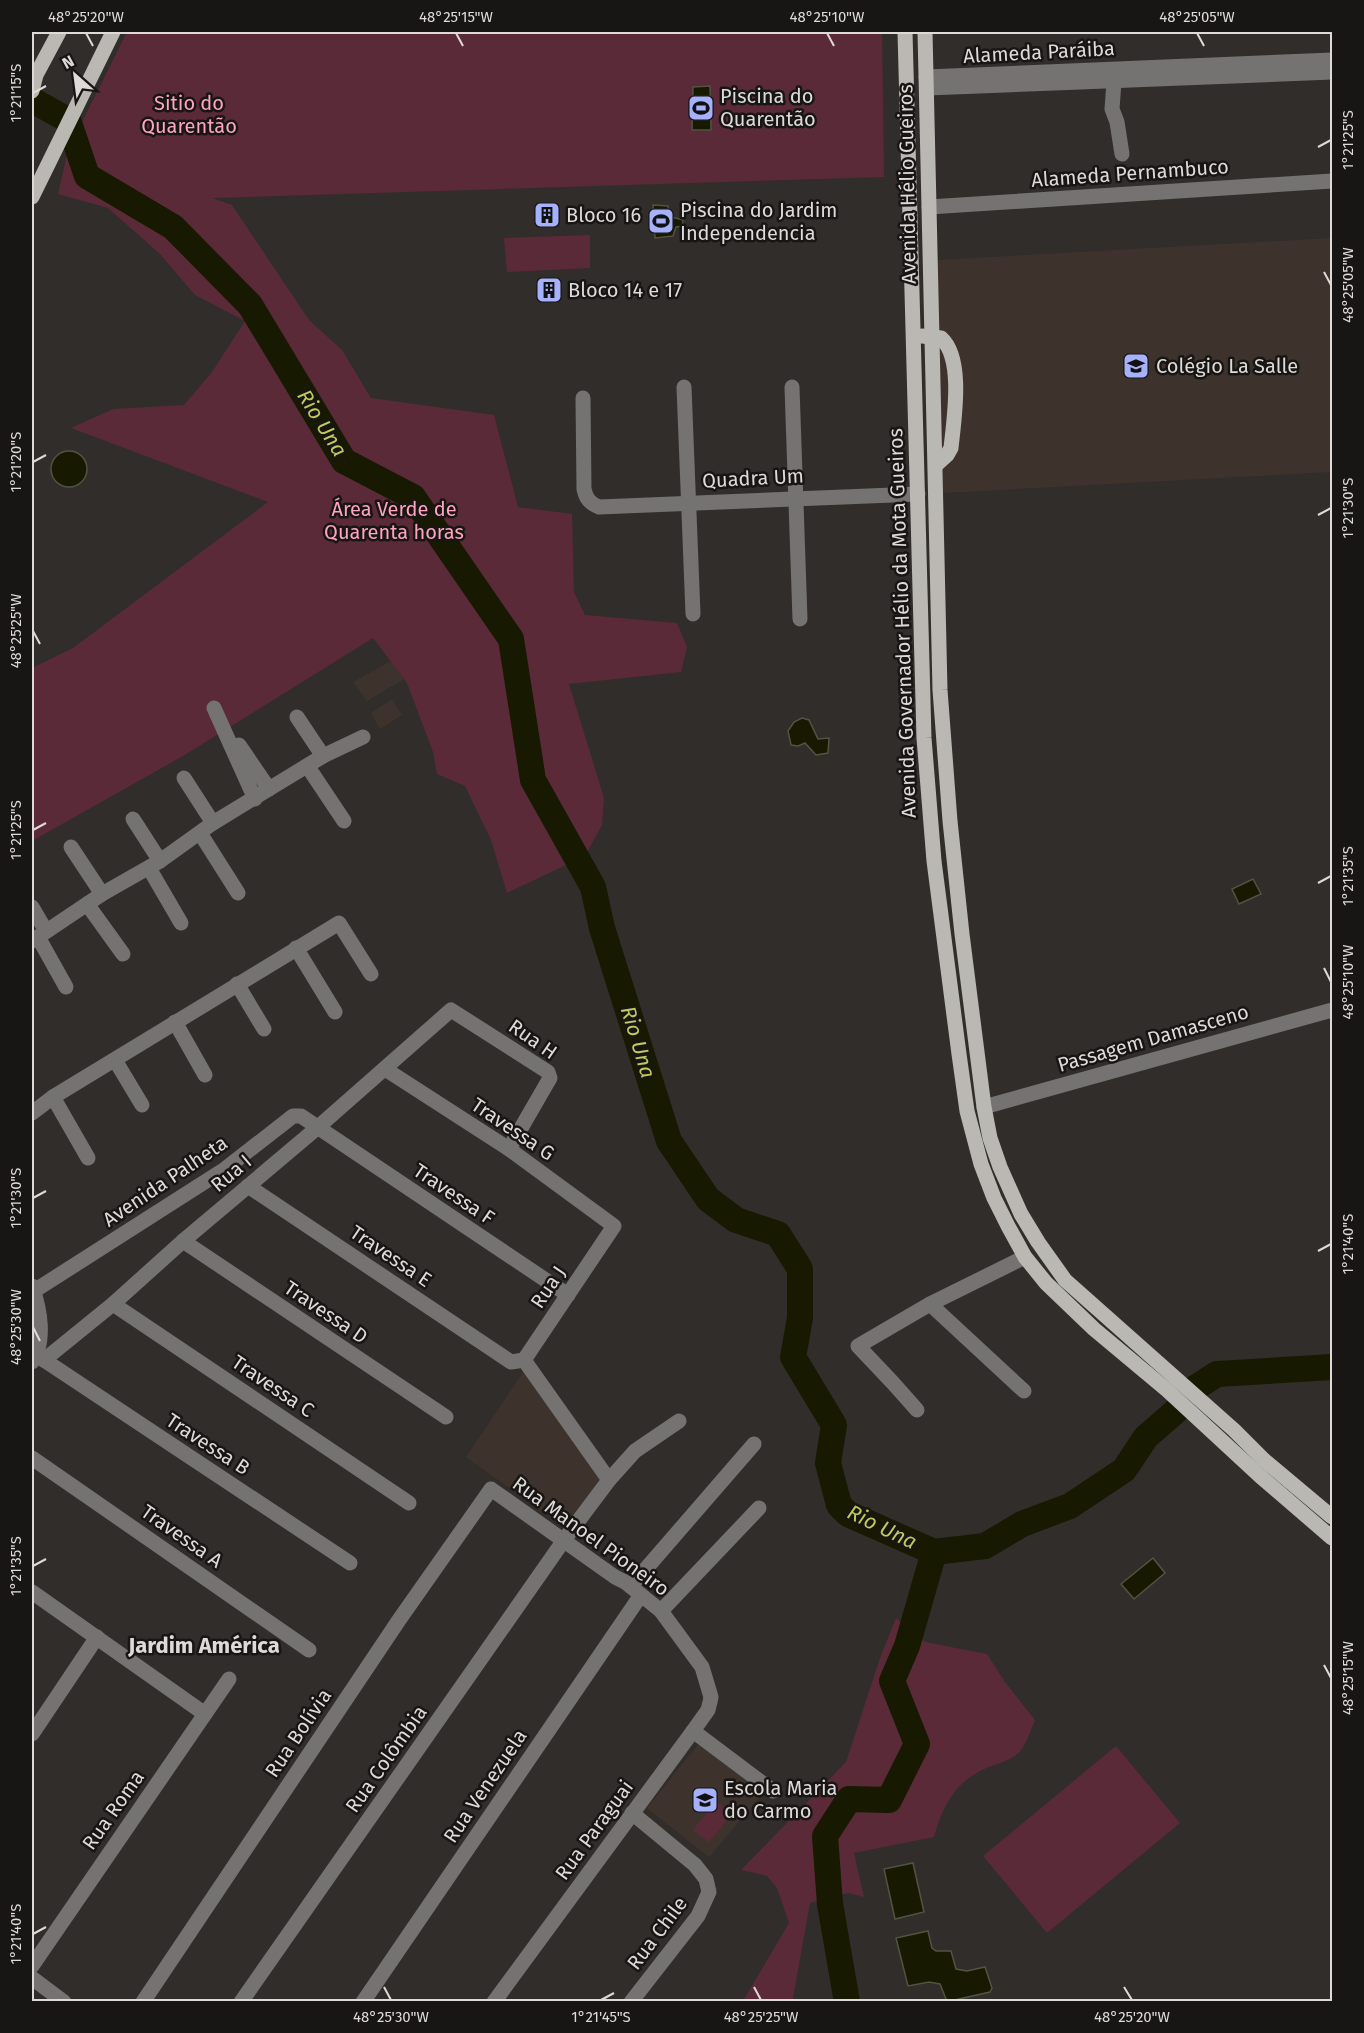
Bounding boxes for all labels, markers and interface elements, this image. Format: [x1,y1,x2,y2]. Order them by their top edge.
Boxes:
text: 48°25'20"W [48,8,125,26]
text: 48°25'15"W [419,8,494,26]
text: 48°25'10"W [790,8,865,26]
text: 48°25'05"W [1159,8,1235,26]
street label: Alameda Paráiba [963,36,1115,68]
north arrow [45,45,105,105]
text: N [59,51,77,73]
text: 1°21'15"S [7,64,25,122]
place label: Piscina do Quarentão [720,84,816,131]
street label: Avenida Hélio Gueiros [893,84,921,284]
park label: Sitio do Quarentão [141,91,237,138]
sports icon: Piscina do Quarentão [686,93,716,123]
text: 1°21'25"S [1339,110,1357,170]
street label: Alameda Pernambuco [1030,154,1230,192]
place label: Piscina do Jardim Independencia [680,198,837,245]
building icon: Bloco 16 [532,200,562,230]
place label: Bloco 16 [566,203,641,227]
sports icon: Piscina do Jardim Independencia [646,206,676,236]
text: 48°25'05"W [1339,247,1357,323]
building icon: Bloco 14 e 17 [534,275,564,305]
place label: Bloco 14 e 17 [568,278,682,302]
school or university icon: Colégio La Salle [1121,351,1151,381]
place label: Colégio La Salle [1156,354,1298,378]
water label: Rio Una [291,385,353,461]
street label: Avenida Governador Hélio da Mota Gueiros [883,428,921,818]
text: 1°21'20"S [7,432,25,492]
street label: Quadra Um [701,463,805,493]
text: 1°21'30"S [1339,477,1357,539]
park label: Área Verde de Quarenta horas [324,497,464,544]
text: 48°25'25"W [7,593,25,668]
text: 1°21'25"S [7,800,25,860]
text: 1°21'35"S [1339,846,1357,906]
text: 48°25'10"W [1339,944,1357,1019]
street label: Passagem Damasceno [1055,999,1251,1077]
water label: Rio Una [615,1003,661,1081]
street label: Rua H [504,1014,562,1064]
street label: Travessa G [467,1092,559,1166]
street label: Avenida Palheta [98,1130,232,1232]
street label: Rua I [206,1149,256,1197]
street label: Travessa F [409,1158,499,1230]
text: 1°21'30"S [7,1167,25,1229]
text: 1°21'40"S [1339,1214,1357,1274]
street label: Travessa E [346,1220,436,1292]
street label: Rua J [525,1261,571,1313]
street label: Travessa D [280,1275,372,1349]
text: 48°25'30"W [7,1288,25,1365]
street label: Travessa C [227,1350,319,1422]
street label: Travessa B [162,1408,254,1480]
street label: Rua Manoel Pioneiro [508,1471,674,1601]
street label: Travessa A [137,1499,228,1573]
water label: Rio Una [843,1499,921,1555]
text: 1°21'35"S [7,1536,25,1596]
district label: Jardim América [127,1632,280,1659]
text: 48°25'15"W [1339,1640,1357,1715]
street label: Rua Bolívia [260,1684,336,1782]
street label: Rua Colômbia [340,1701,432,1817]
street label: Rua Venezuela [438,1725,532,1847]
street label: Rua Roma [77,1766,149,1854]
street label: Rua Paraguai [550,1775,638,1885]
place label: Escola Maria do Carmo [724,1776,837,1823]
school or university icon: Escola Maria do Carmo [690,1785,720,1815]
street label: Rua Chile [622,1892,692,1974]
text: 1°21'40"S [7,1904,25,1964]
text: 48°25'30"W [353,2008,430,2026]
text: 1°21'45"S [571,2008,631,2026]
text: 48°25'25"W [724,2008,799,2026]
text: 48°25'20"W [1094,2008,1171,2026]

